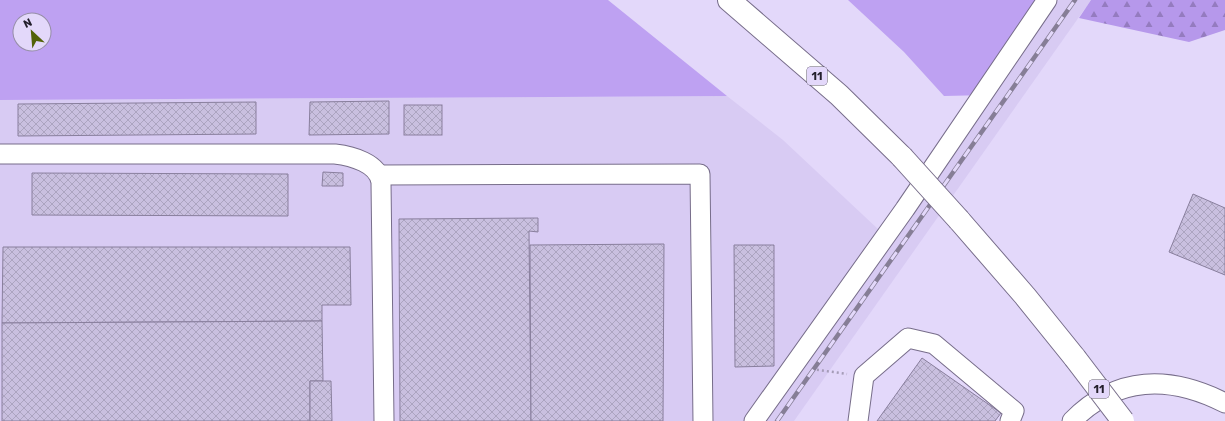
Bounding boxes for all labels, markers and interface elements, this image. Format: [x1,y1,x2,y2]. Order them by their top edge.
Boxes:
north arrow [12,12,52,52]
text: N [21,16,34,31]
road number: 11 [807,67,827,85]
road number: 11 [1089,380,1109,398]

